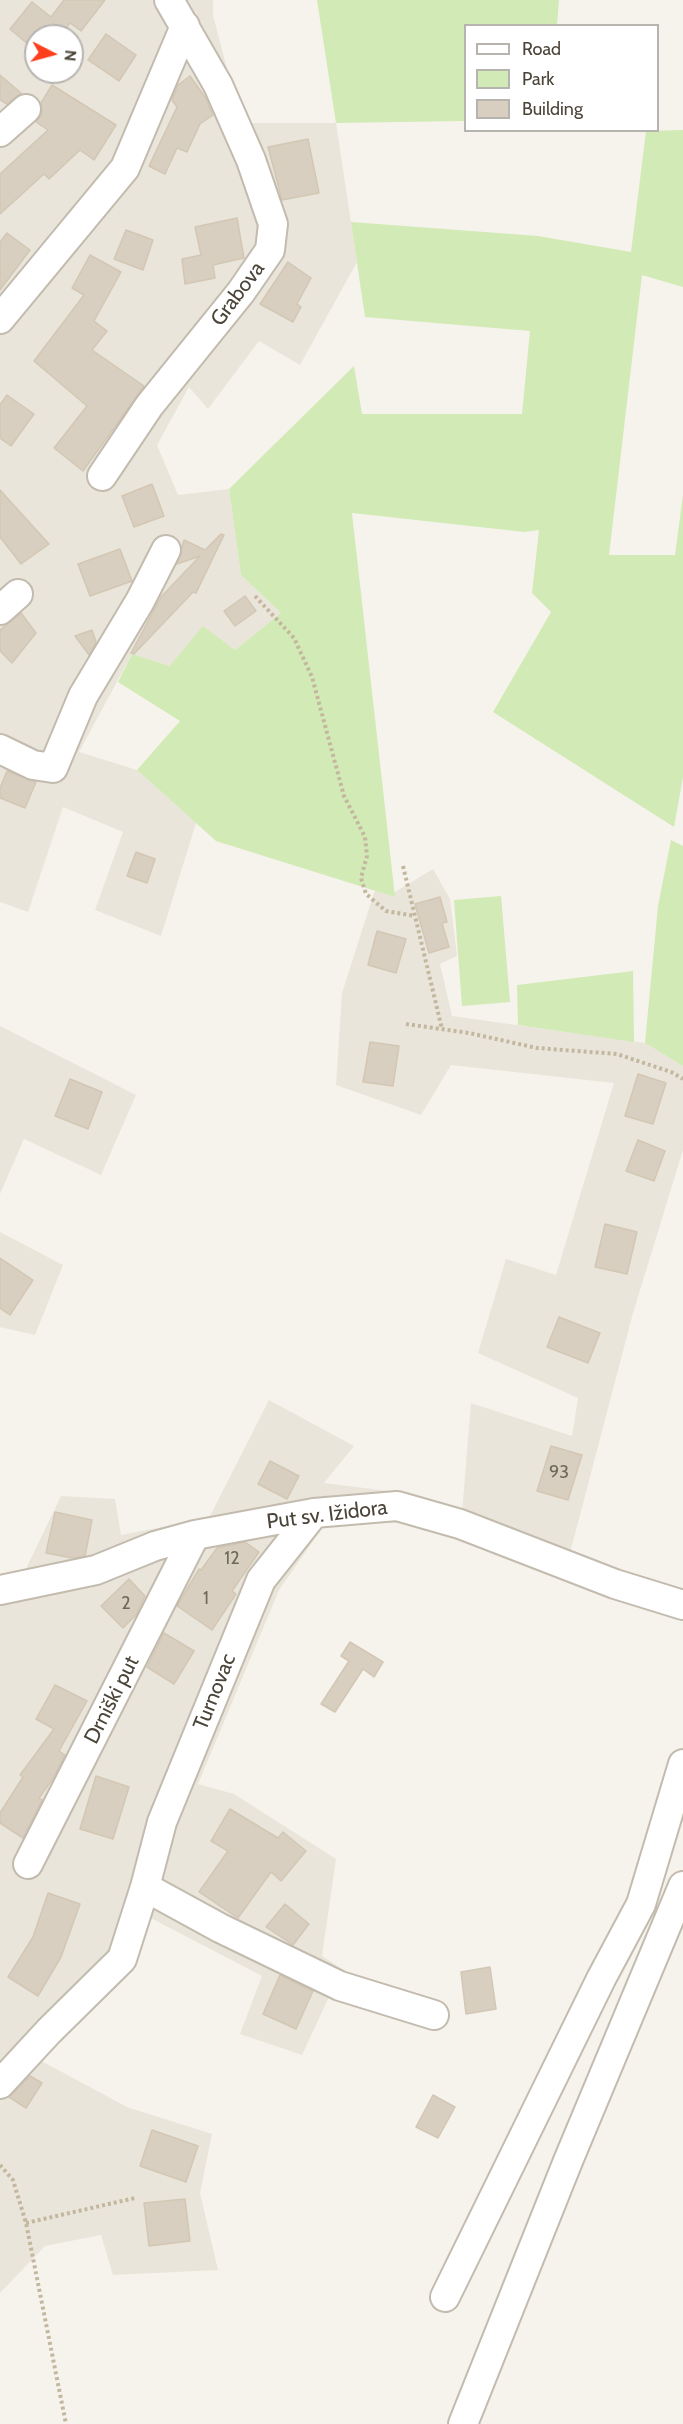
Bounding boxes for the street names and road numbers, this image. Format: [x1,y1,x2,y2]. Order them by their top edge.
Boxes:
street label: Grabova [206,257,270,331]
street label: Put sv. Ižidora [265,1495,389,1535]
street label: Turnovac [188,1650,242,1734]
street label: Drniški put [79,1652,145,1748]

